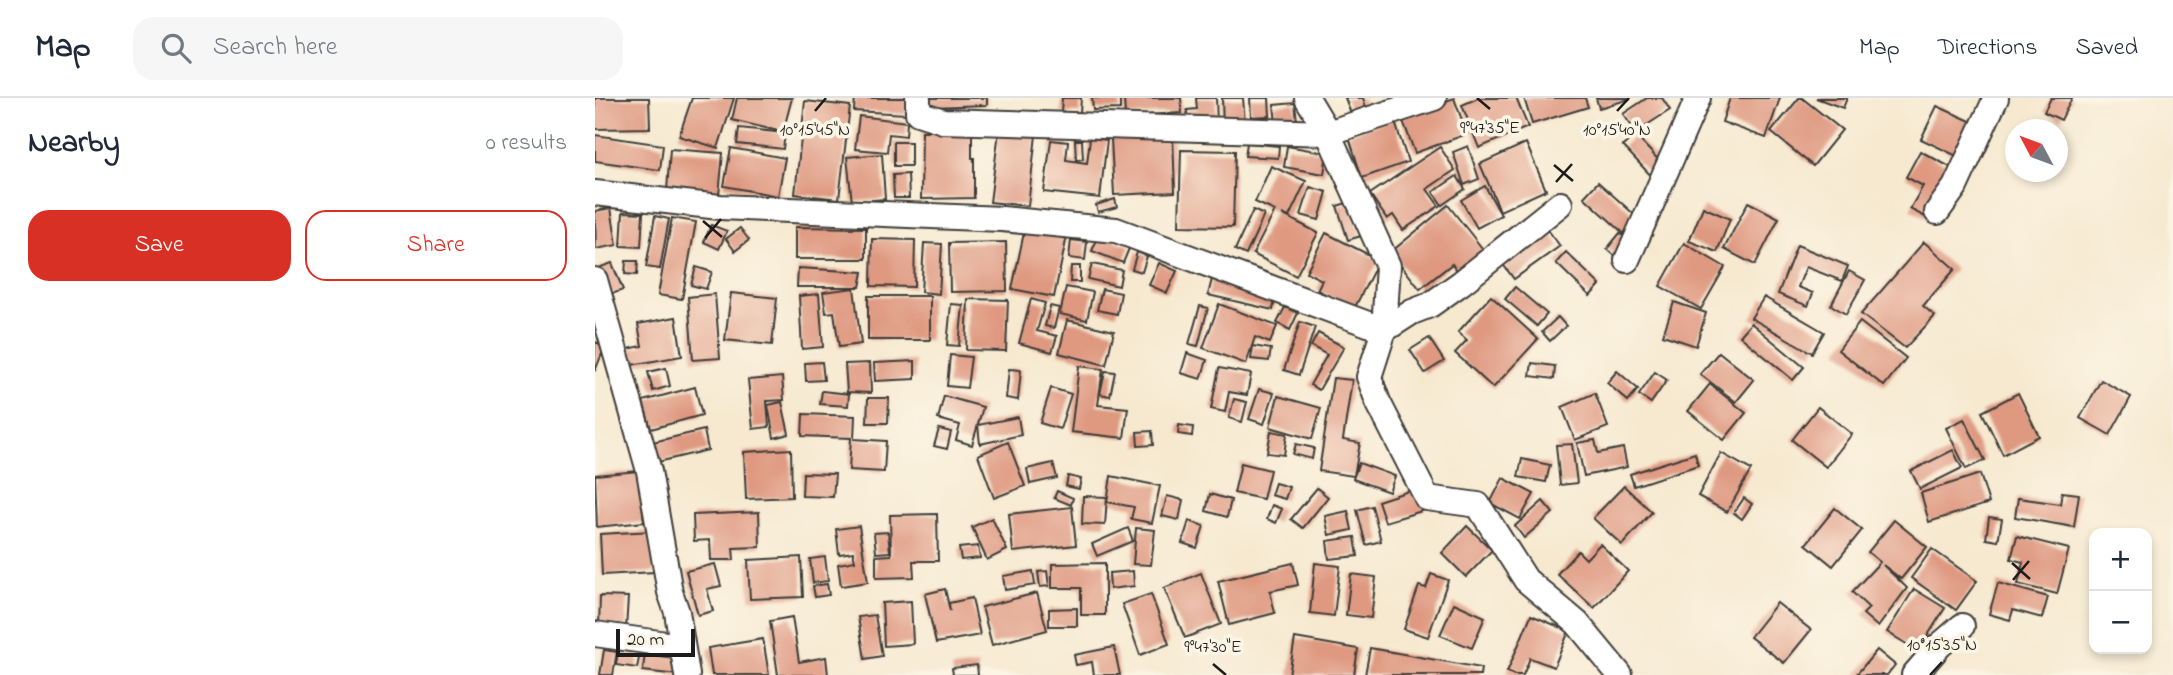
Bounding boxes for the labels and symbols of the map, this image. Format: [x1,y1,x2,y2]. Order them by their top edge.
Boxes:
text: 9°47'35"E [1460,116,1520,142]
text: 10°15'45"N [780,118,850,144]
text: 10°15'40"N [1583,118,1651,144]
north arrow [2005,119,2068,182]
scale bar [616,626,695,658]
text: 10°15'35"N [1907,633,1977,659]
text: 9°47'30"E [1184,635,1242,661]

